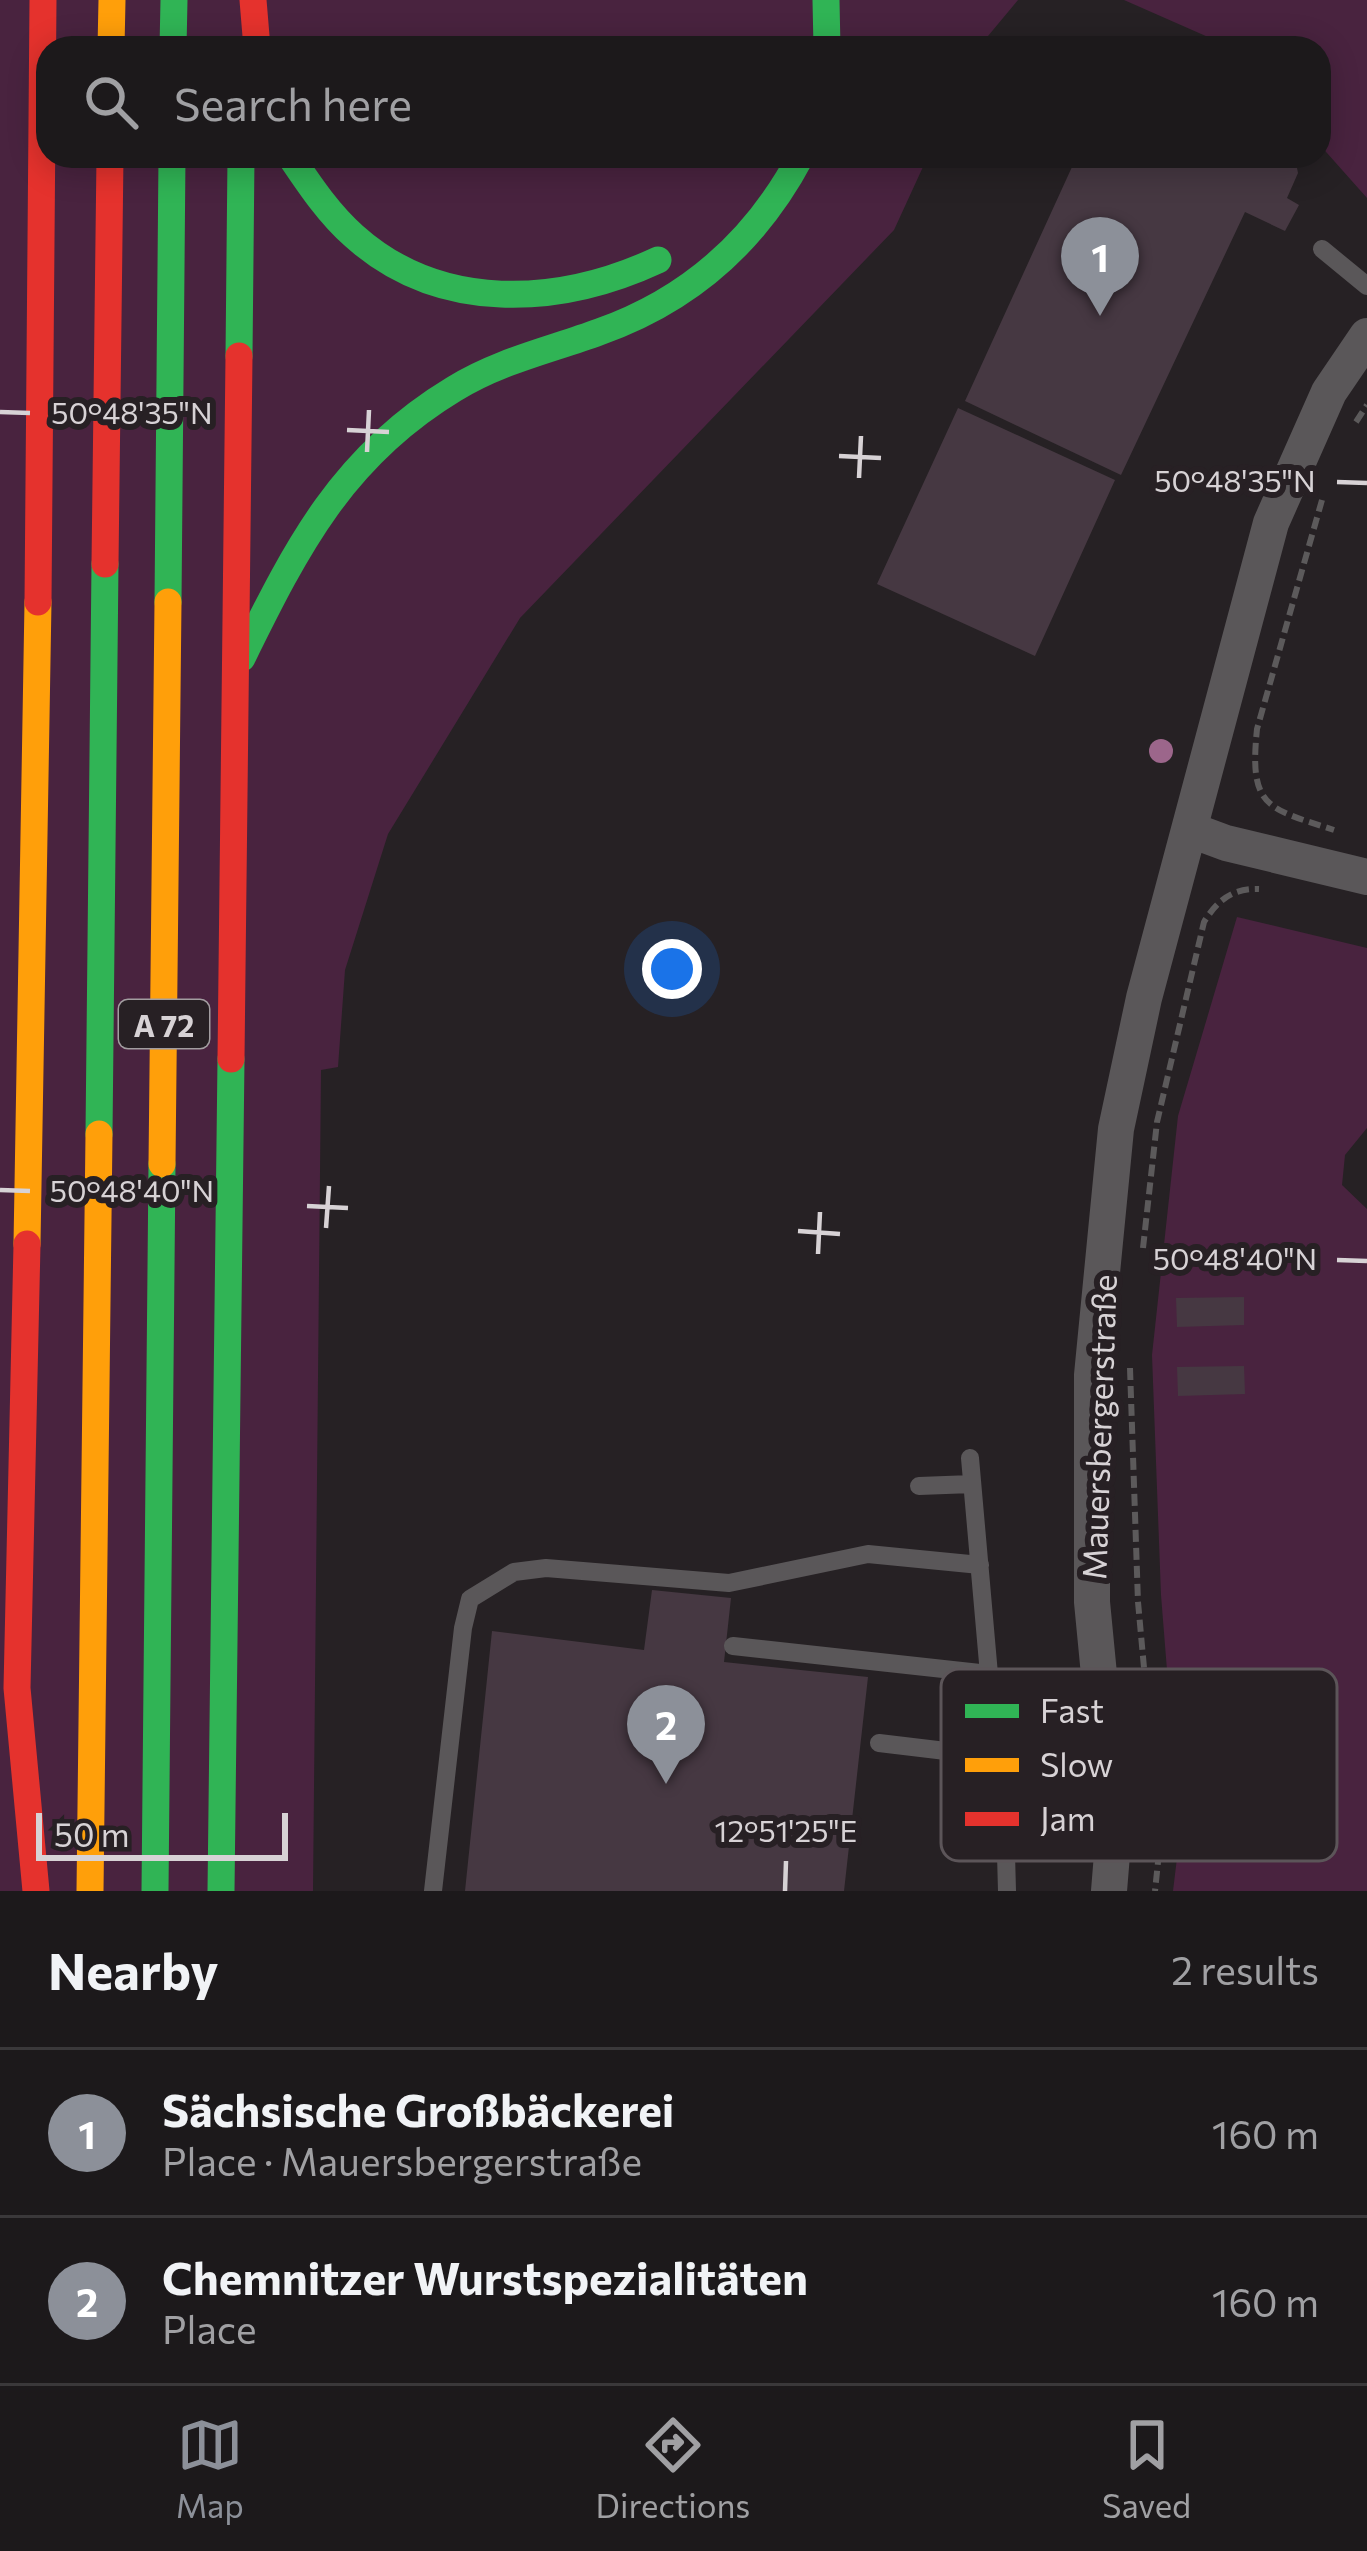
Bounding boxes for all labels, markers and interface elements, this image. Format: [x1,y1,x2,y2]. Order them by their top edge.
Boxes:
search box [36,36,1331,168]
icon: search [78,69,144,135]
text: Search here [174,75,412,130]
pin: 1 [1061,217,1139,316]
text: 50°48'35"N [51,393,213,430]
text: 50°48'35"N [1154,461,1316,498]
your location [642,939,702,999]
road number: A 72 [119,1000,209,1048]
text: 50°48'40"N [50,1171,214,1208]
text: 50°48'40"N [1153,1239,1317,1276]
street label: Mauersbergerstraße [1072,1274,1124,1580]
legend [941,1669,1337,1861]
pin: 2 [627,1685,705,1784]
text: Fast [1040,1689,1104,1730]
text: Slow [1040,1743,1113,1784]
text: Jam [1040,1797,1096,1838]
scale bar [36,1807,288,1860]
text: 12°51'25"E [715,1811,857,1848]
text: 50 m [54,1813,130,1854]
text: Nearby [48,1938,218,2001]
text: 2 results [1171,1945,1319,1993]
text: Sächsische Großbäckerei [162,2081,674,2136]
text: 1 [78,2109,96,2157]
text: 160 m [1212,2109,1319,2157]
text: Place · Mauersbergerstraße [162,2136,642,2184]
text: Chemnitzer Wurstspezialitäten [162,2249,808,2304]
text: 2 [76,2277,98,2325]
text: 160 m [1212,2277,1319,2325]
text: Place [162,2304,257,2352]
tab: Map [176,2412,244,2525]
tab: Directions [596,2412,750,2525]
tab: Saved [1102,2412,1191,2525]

